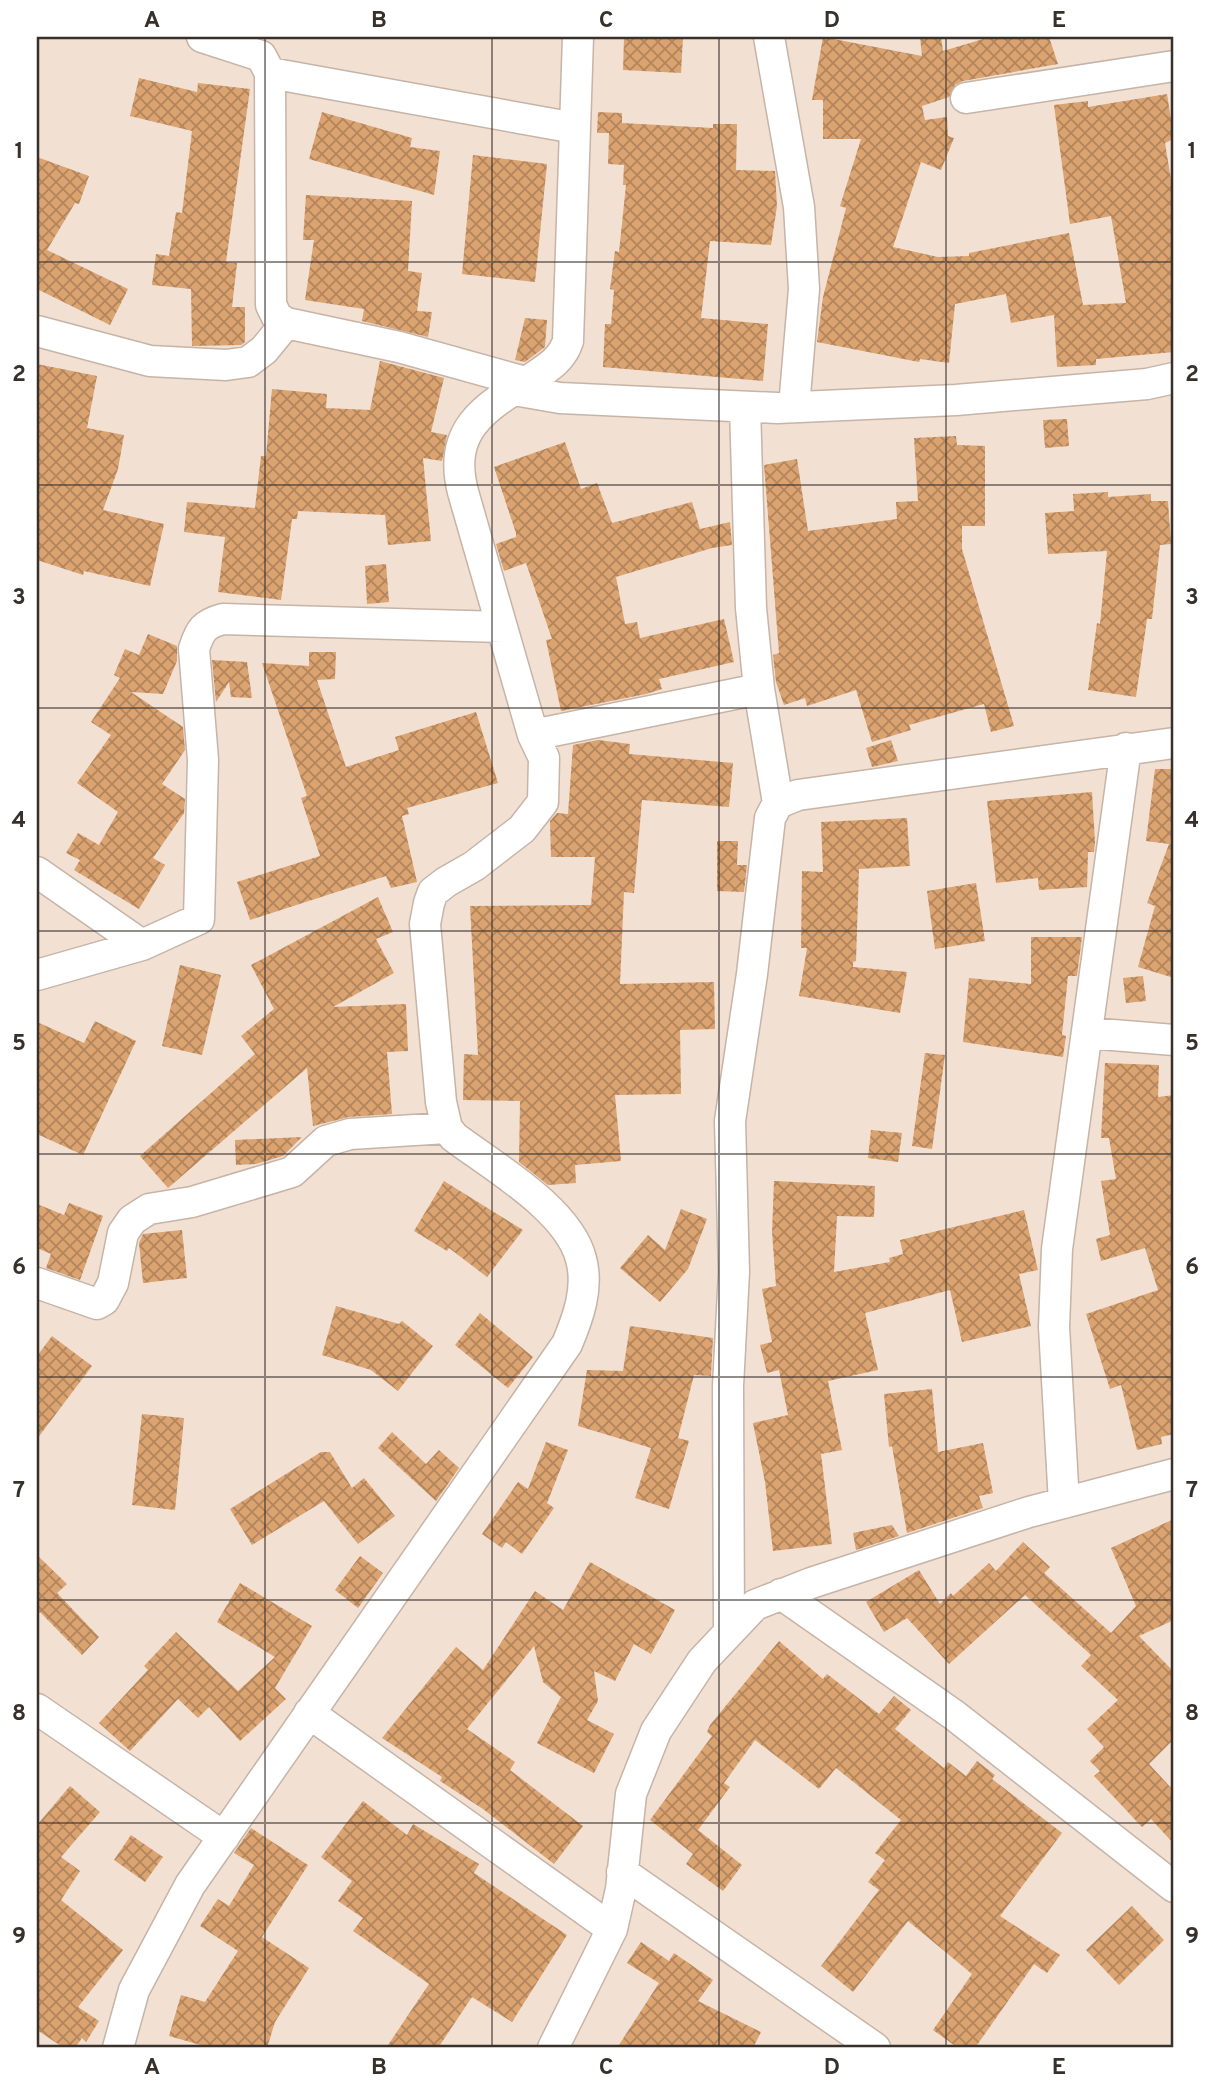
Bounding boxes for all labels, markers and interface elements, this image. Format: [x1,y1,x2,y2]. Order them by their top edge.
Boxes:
text: A [144,7,160,36]
text: B [371,7,387,36]
text: C [599,7,613,36]
text: D [824,7,840,36]
text: E [1052,7,1066,36]
text: 1 [14,138,24,167]
text: 1 [1187,138,1197,167]
text: 2 [12,361,26,390]
text: 2 [1185,361,1199,390]
text: 3 [12,584,26,613]
text: 3 [1185,584,1199,613]
text: 4 [12,807,26,836]
text: 4 [1185,807,1199,836]
text: 5 [12,1030,26,1059]
text: 5 [1185,1030,1199,1059]
text: 6 [12,1254,26,1283]
text: 6 [1185,1254,1199,1283]
text: 7 [13,1477,25,1506]
text: 7 [1186,1477,1198,1506]
text: 8 [12,1700,26,1729]
text: 8 [1185,1700,1199,1729]
text: 9 [12,1923,26,1952]
text: 9 [1185,1923,1199,1952]
text: A [144,2054,160,2083]
text: B [371,2054,387,2083]
text: C [599,2054,613,2083]
text: D [824,2054,840,2083]
text: E [1052,2054,1066,2083]

